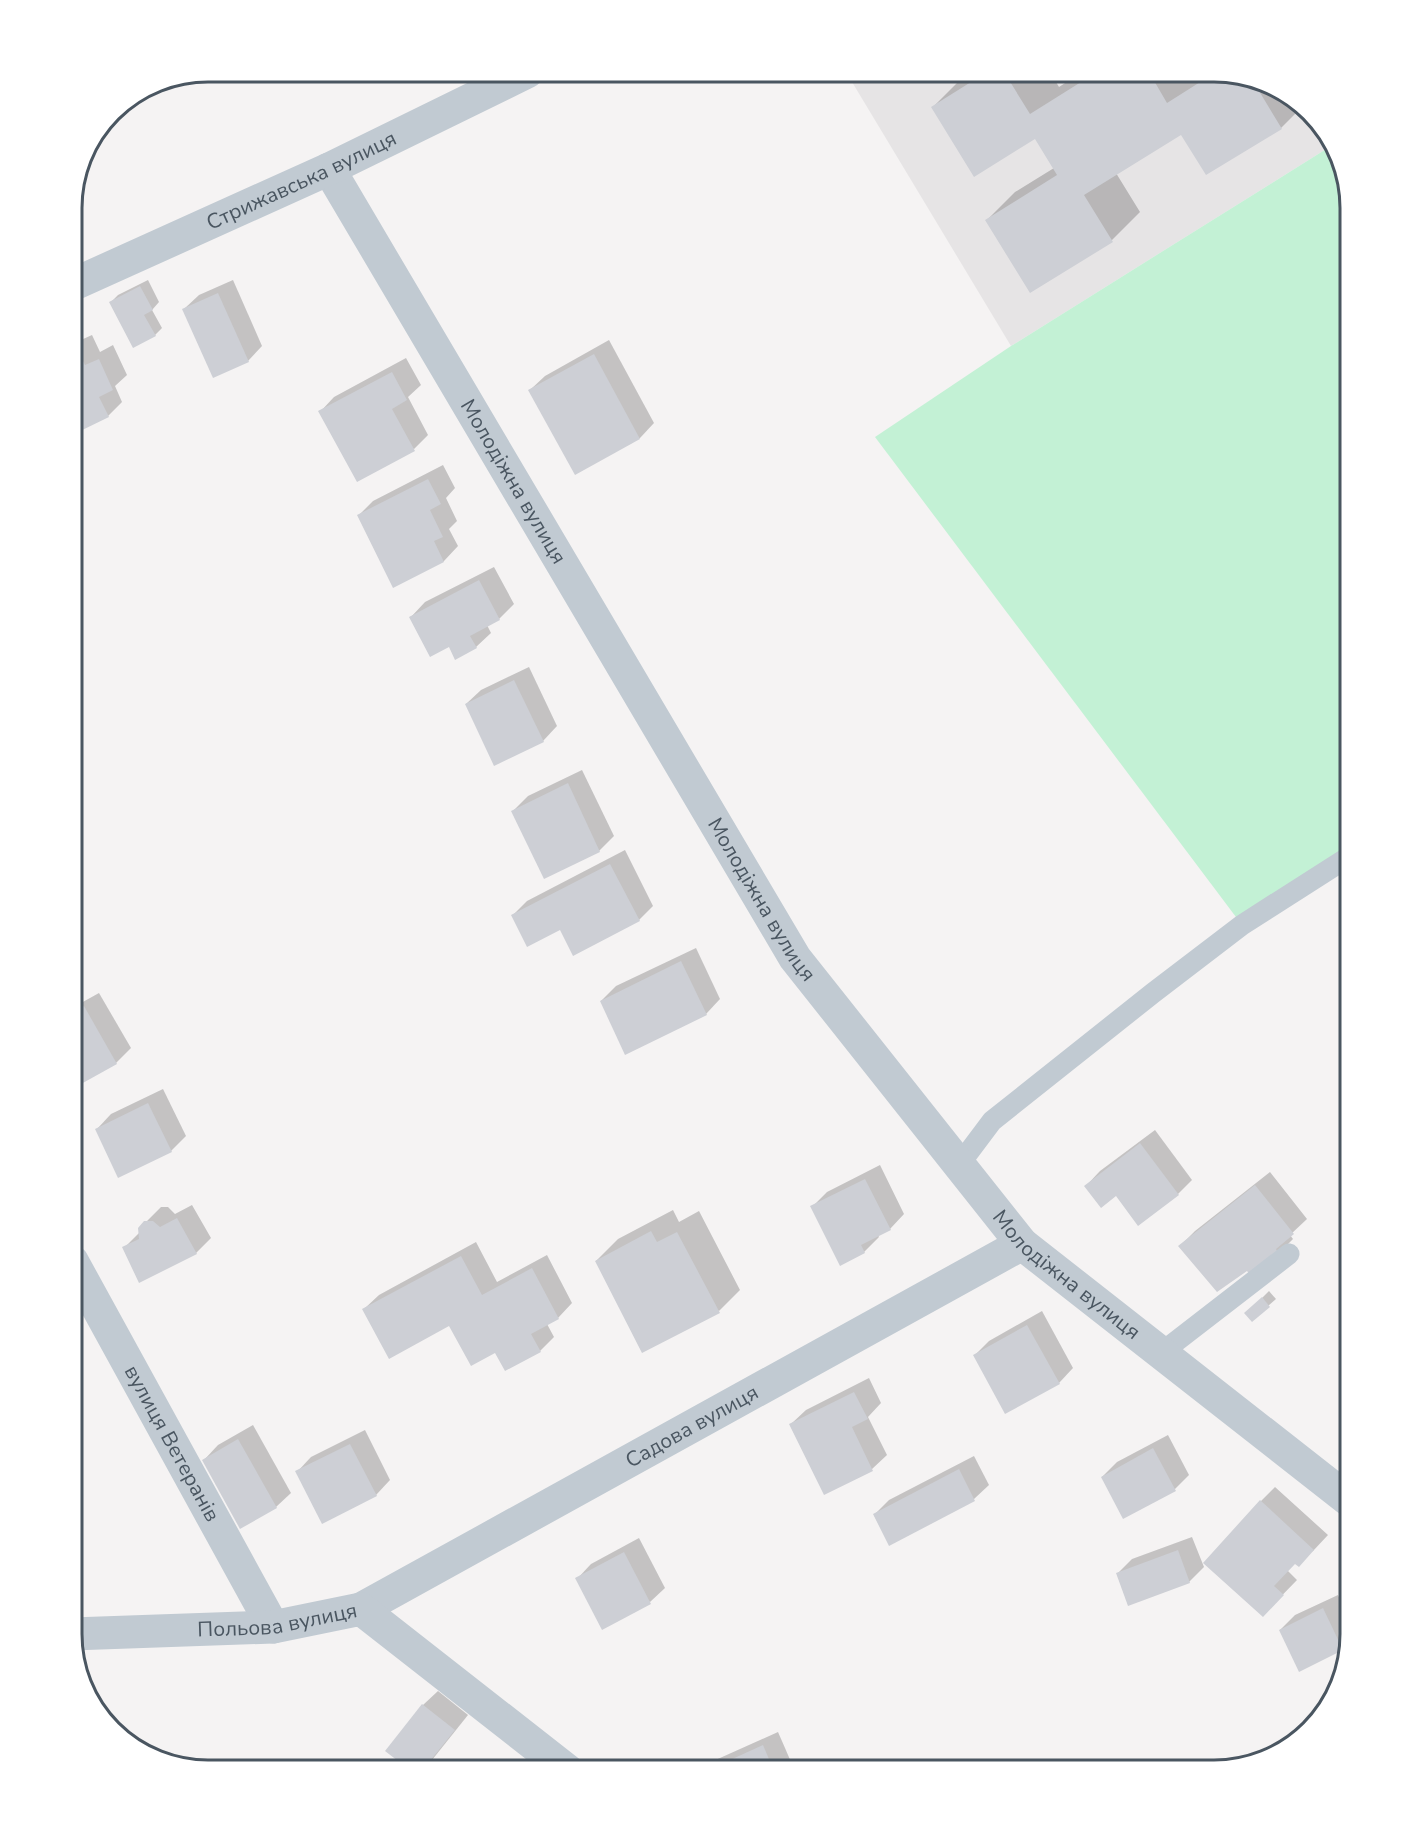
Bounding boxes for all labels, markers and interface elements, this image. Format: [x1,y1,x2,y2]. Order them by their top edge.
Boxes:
street label: Стрижавська вулиця [202,124,401,237]
street label: Молодіжна вулиця [454,394,573,569]
street label: Молодіжна вулиця [701,812,822,987]
street label: Молодіжна вулиця [986,1204,1146,1346]
street label: вулиця Ветеранів [118,1360,226,1527]
street label: Садова вулиця [620,1378,763,1474]
street label: Польова вулиця [197,1596,360,1644]

